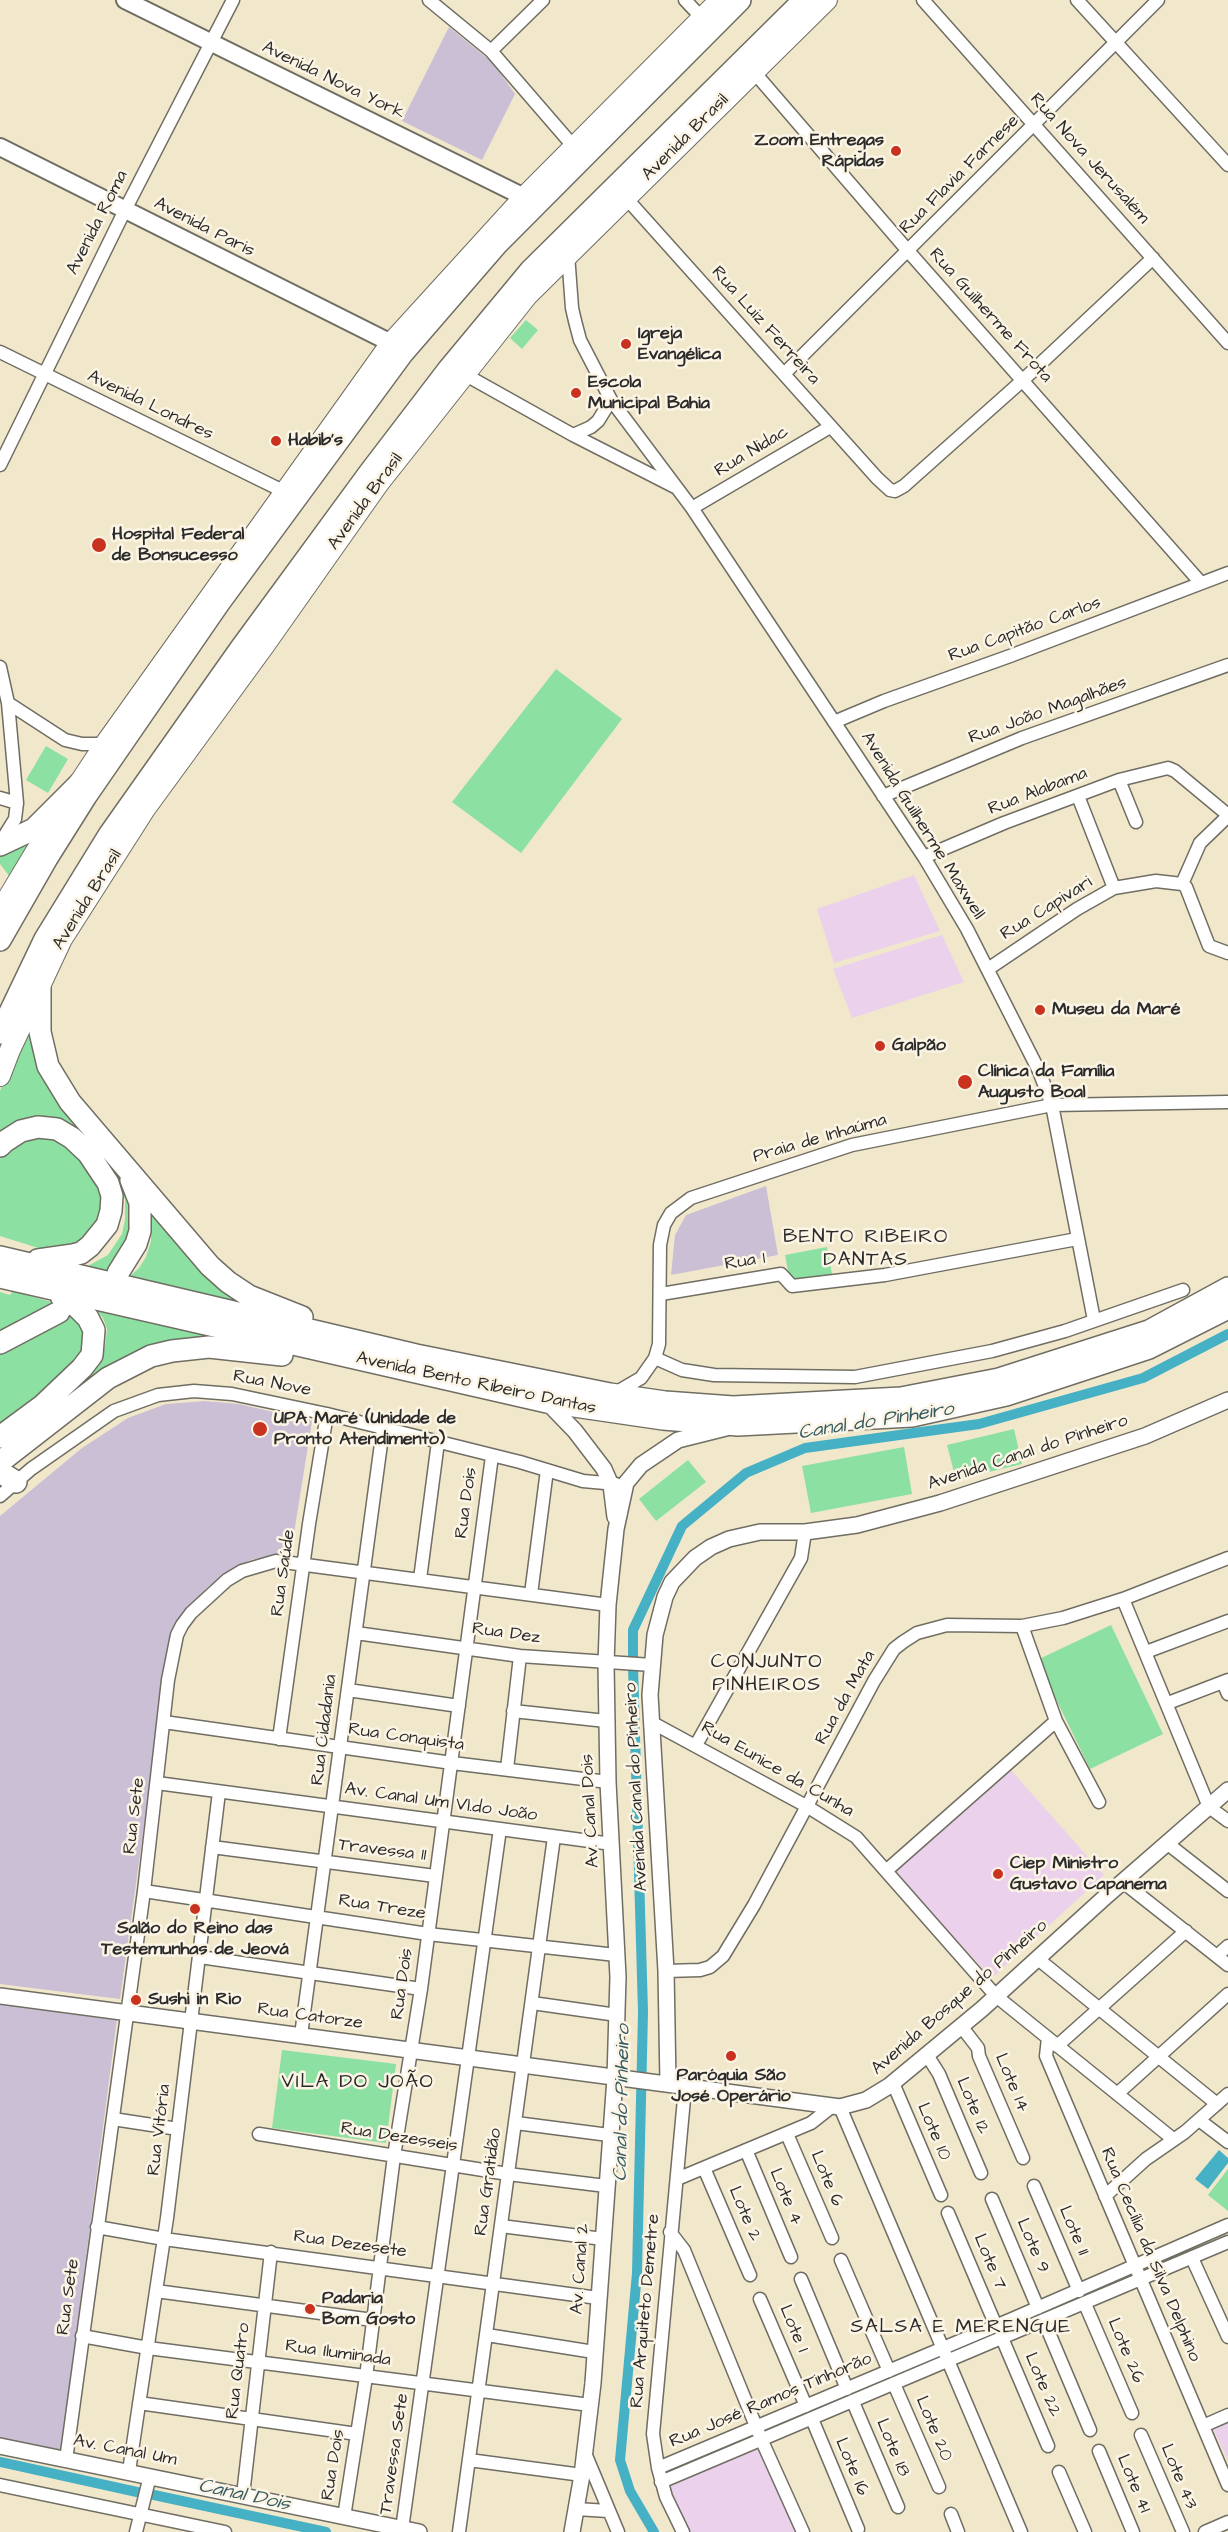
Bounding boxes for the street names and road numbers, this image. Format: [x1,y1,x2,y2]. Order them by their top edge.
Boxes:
street label: Avenida Nova York [258,37,408,125]
street label: Rua Nova Jerusalém [1025,89,1153,229]
street label: Avenida Brasil [638,90,734,186]
street label: Rua Flavia Farnese [896,111,1024,239]
street label: Avenida Roma [62,167,134,279]
street label: Avenida Paris [150,193,258,263]
street label: Rua Guilherme Frota [924,244,1056,388]
street label: Rua Luiz Ferreira [706,262,824,390]
street label: Avenida Londres [83,366,217,446]
street label: Rua Nidac [711,422,793,482]
street label: Avenida Brasil [324,449,408,555]
street label: Rua Capitão Carlos [946,592,1104,668]
street label: Rua João Magalhães [966,672,1130,750]
street label: Avenida Guilherme Maxwell [855,728,989,924]
street label: Rua Alabama [985,763,1091,821]
street label: Avenida Brasil [49,846,127,954]
street label: Rua Capivari [997,872,1097,946]
street label: Praia de Inhaúma [751,1110,889,1168]
street label: Rua 1 [723,1248,767,1276]
street label: Avenida Bento Ribeiro Dantas [354,1348,598,1420]
street label: Rua Nove [231,1366,313,1402]
street label: Avenida Canal do Pinheiro [925,1410,1131,1496]
street label: Rua Dois [451,1466,483,1540]
street label: Rua Saúde [267,1528,301,1618]
street label: Rua Dez [471,1619,541,1649]
street label: Rua da Mata [811,1647,881,1749]
street label: Rua Cidadania [307,1673,343,1787]
street label: Avenida Canal do Pinheiro [621,1682,653,1892]
street label: Rua Eunice da Cunha [697,1717,857,1823]
street label: Rua Conquista [347,1719,465,1757]
street label: Av. Canal Dois [577,1753,605,1869]
street label: Rua Sete [120,1777,150,1855]
street label: Av. Canal Um Vl.do João [343,1779,539,1827]
street label: Travessa 11 [337,1835,427,1867]
street label: Rua Treze [337,1890,427,1926]
street label: Avenida Bosque do Pinheiro [867,1916,1053,2080]
street label: Rua Dois [387,1947,419,2021]
street label: Rua Catorze [256,1999,364,2035]
street label: Lote 14 [989,2051,1033,2115]
street label: Lote 12 [950,2074,994,2138]
street label: Rua Vitória [144,2083,176,2177]
street label: Lote 10 [911,2100,955,2164]
street label: Rua Dezesseis [339,2118,459,2158]
street label: Rua Gratidão [471,2127,507,2237]
street label: Rua Cecília da Silva Delphino [1095,2145,1205,2365]
street label: Lote 6 [805,2148,847,2210]
street label: Lote 4 [764,2166,806,2228]
street label: Lote 2 [723,2183,765,2245]
street label: Lote 11 [1053,2203,1093,2259]
street label: Rua Arquiteto Demetre [627,2213,665,2409]
street label: Lote 9 [1011,2216,1053,2276]
street label: Av. Canal 2 [567,2223,595,2315]
street label: Rua Dezesete [292,2226,408,2264]
street label: Lote 7 [968,2231,1010,2293]
street label: Rua Sete [53,2258,85,2336]
street label: Lote 1 [773,2302,813,2356]
street label: Lote 26 [1102,2315,1148,2387]
street label: Rua Quatro [222,2322,256,2420]
street label: Rua Iluminada [284,2336,392,2372]
street label: Rua José Ramos Tinhorão [667,2349,875,2453]
street label: Lote 22 [1019,2350,1065,2420]
street label: Travessa Sete [376,2392,414,2516]
street label: Lote 20 [910,2393,956,2465]
street label: Lote 18 [870,2416,914,2480]
street label: Rua Dois [318,2428,350,2502]
street label: Av. Canal Um [71,2430,179,2472]
street label: Lote 16 [829,2435,873,2499]
street label: Lote 43 [1155,2441,1201,2513]
street label: Lote 41 [1111,2452,1155,2516]

